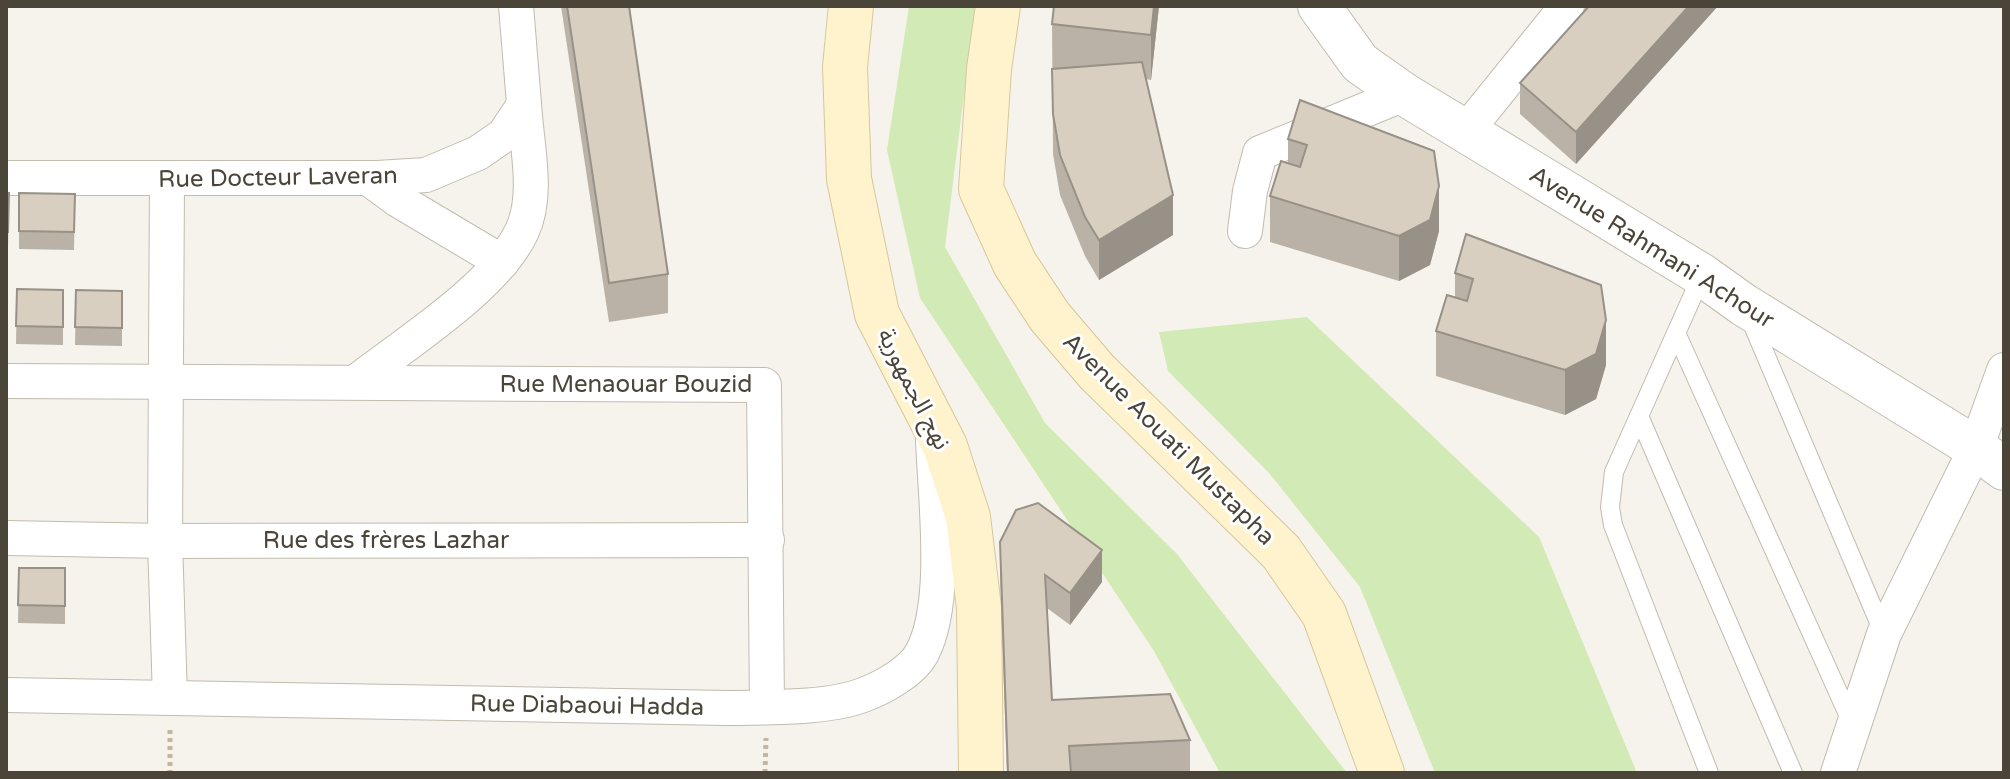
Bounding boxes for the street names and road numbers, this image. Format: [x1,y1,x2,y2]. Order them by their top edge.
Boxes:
street label: Avenue Rahmani Achour [1524,160,1780,335]
street label: Rue Docteur Laveran [158,161,398,194]
street label: نهج الجمهورية [869,324,956,456]
street label: Avenue Aouati Mustapha [1056,327,1281,552]
street label: Rue Menaouar Bouzid [500,370,752,399]
street label: Rue des frères Lazhar [263,526,510,555]
street label: Rue Diabaoui Hadda [470,689,704,722]

